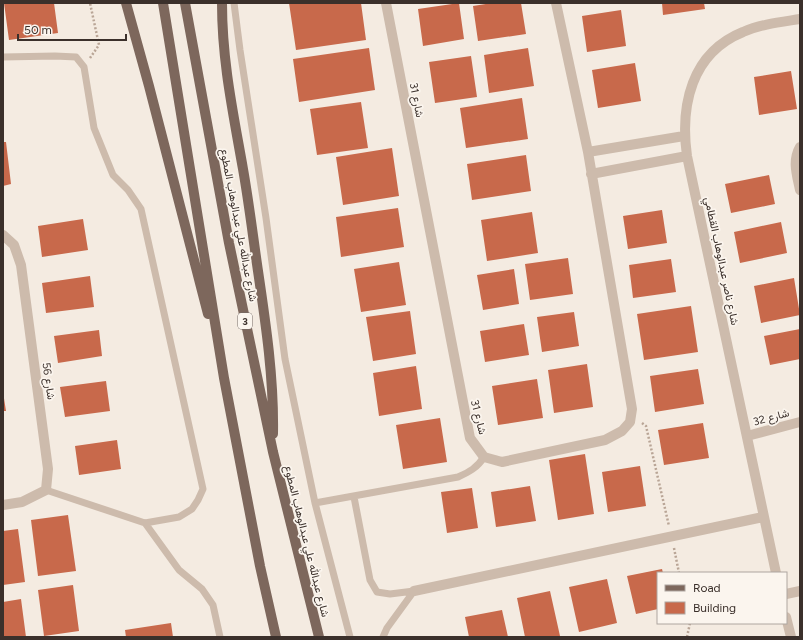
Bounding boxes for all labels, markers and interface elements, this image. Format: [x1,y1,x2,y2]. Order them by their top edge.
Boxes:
scale bar [18,16,126,42]
text: 50 m [24,23,52,37]
street label: شارع 31 [406,81,426,119]
street label: شارع عبدالله علي عبدالوهاب المطوع [214,147,260,304]
street label: شارع ناصر عبدالوهاب القطامي [699,196,742,327]
road number: 3 [238,313,252,329]
street label: شارع 56 [38,362,58,401]
street label: شارع 31 [467,398,489,436]
street label: شارع 32 [752,406,791,430]
street label: شارع عبدالله علي عبدالوهاب المطوع [278,464,332,619]
legend [657,572,787,624]
text: Road [693,581,721,595]
text: Building [693,601,736,615]

